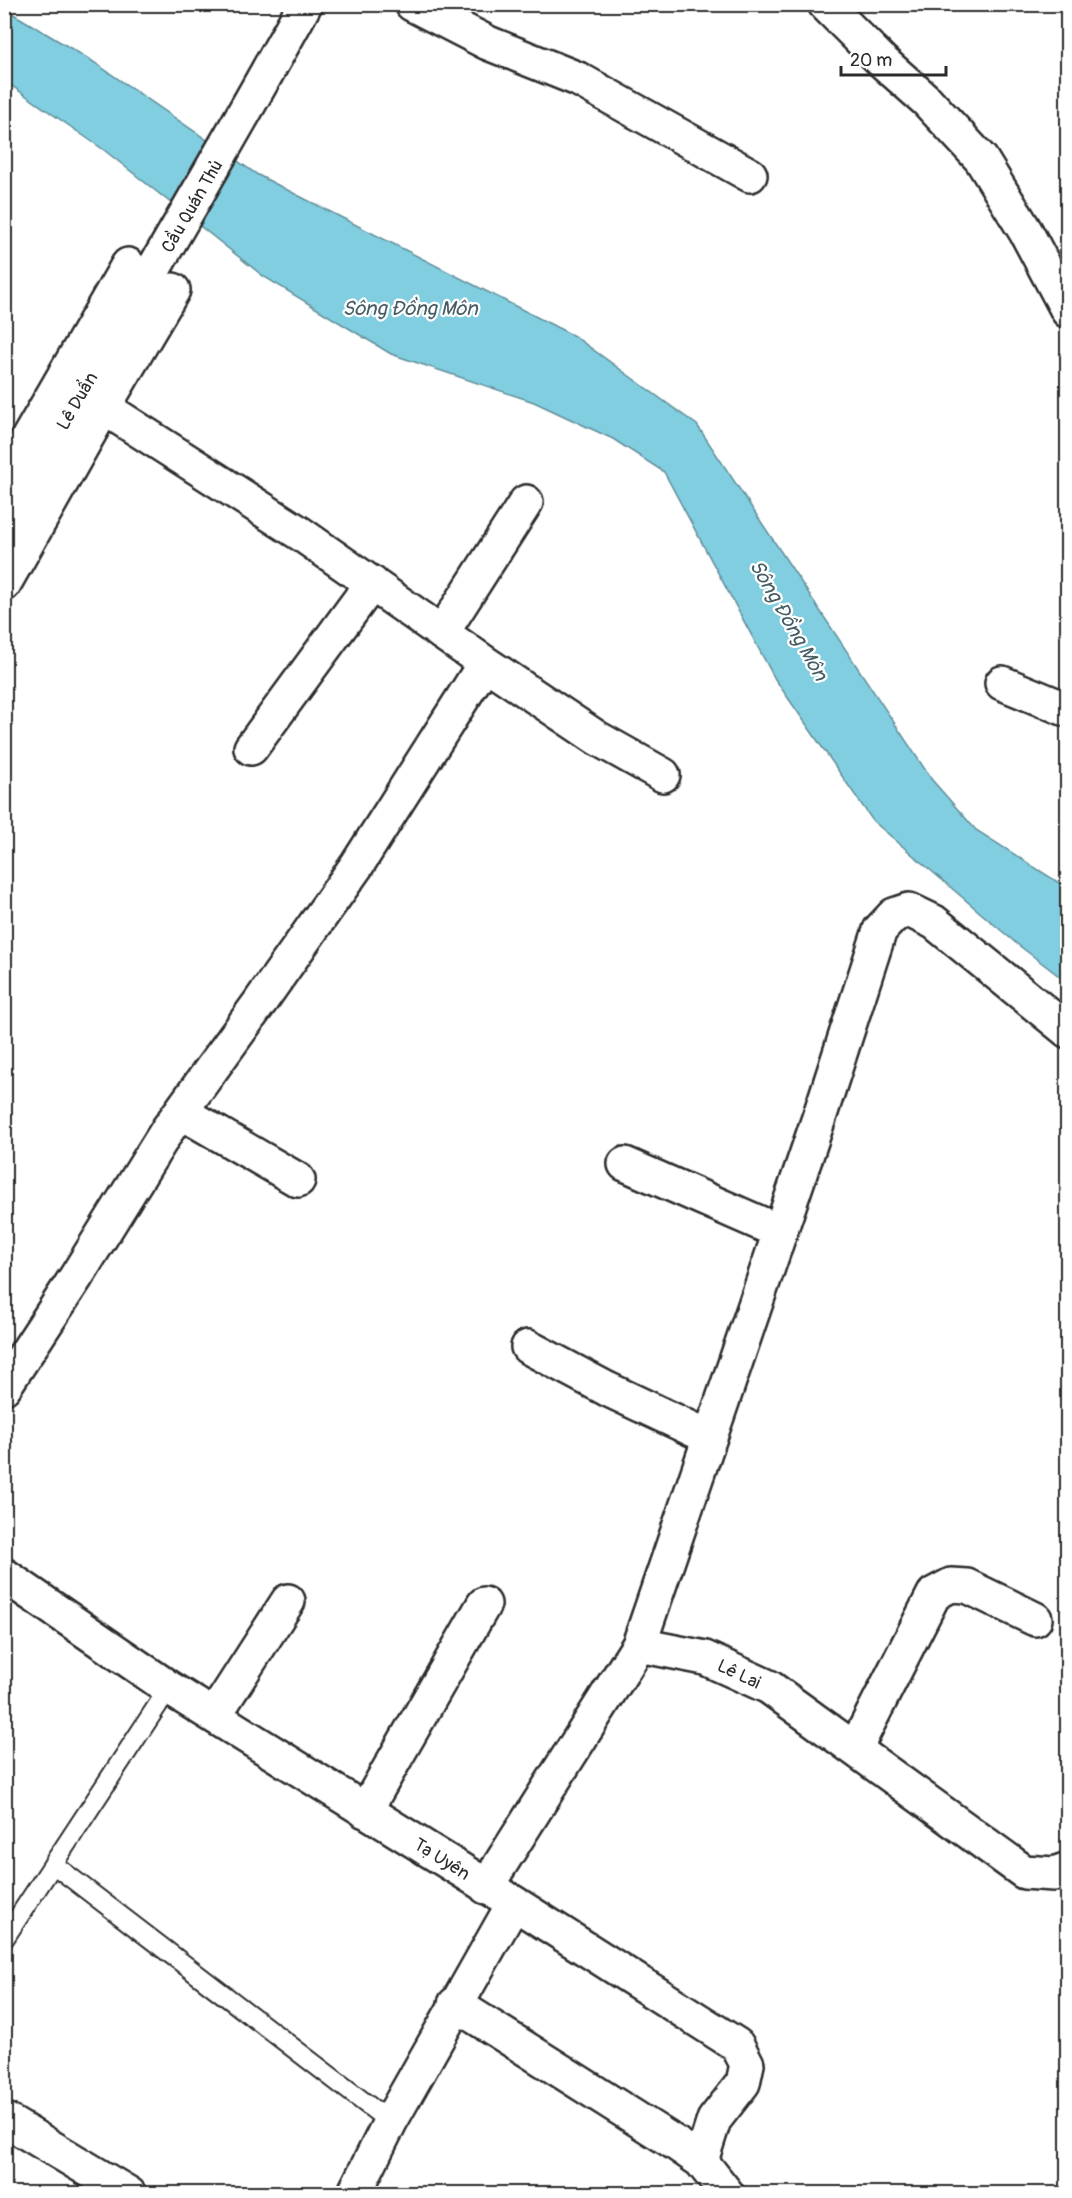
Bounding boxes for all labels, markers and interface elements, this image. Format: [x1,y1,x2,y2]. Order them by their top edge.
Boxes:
scale bar [841,39,946,77]
text: 20 m [850,49,892,72]
street label: Cầu Quán Thủ [156,155,228,257]
water label: Sông Đồng Môn [342,296,479,321]
street label: Lê Duẩn [51,368,103,434]
water label: Sông Đồng Môn [744,556,834,686]
street label: Lê Lai [713,1654,764,1694]
street label: Tạ Uyên [409,1833,474,1886]

